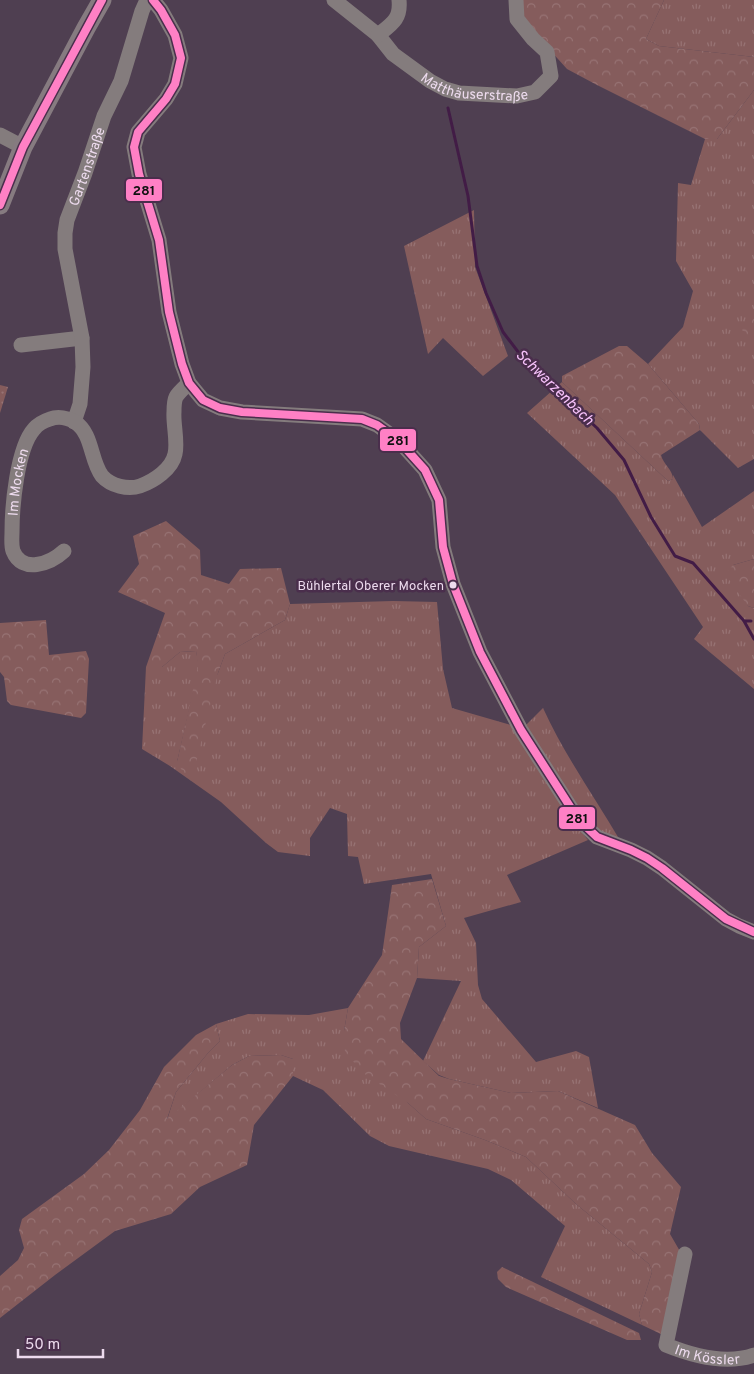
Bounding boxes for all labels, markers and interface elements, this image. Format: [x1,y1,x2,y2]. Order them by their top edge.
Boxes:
street label: Matthäuserstraße [417,70,530,106]
street label: Gartenstraße [66,125,110,209]
line badge: 281 [125,178,163,202]
text: 281 [133,183,155,200]
water label: Schwarzenbach [511,346,597,430]
line badge: 281 [379,428,417,452]
text: 281 [387,433,409,450]
street label: Im Mocken [6,446,33,516]
place label: Bühlertal Oberer Mocken [297,579,444,595]
marker: Bühlertal Oberer Mocken [448,580,458,590]
line badge: 281 [558,806,596,830]
text: 281 [566,811,588,828]
scale bar [18,1326,102,1358]
text: 50 m [25,1336,60,1355]
street label: Im Kössler [672,1342,741,1369]

